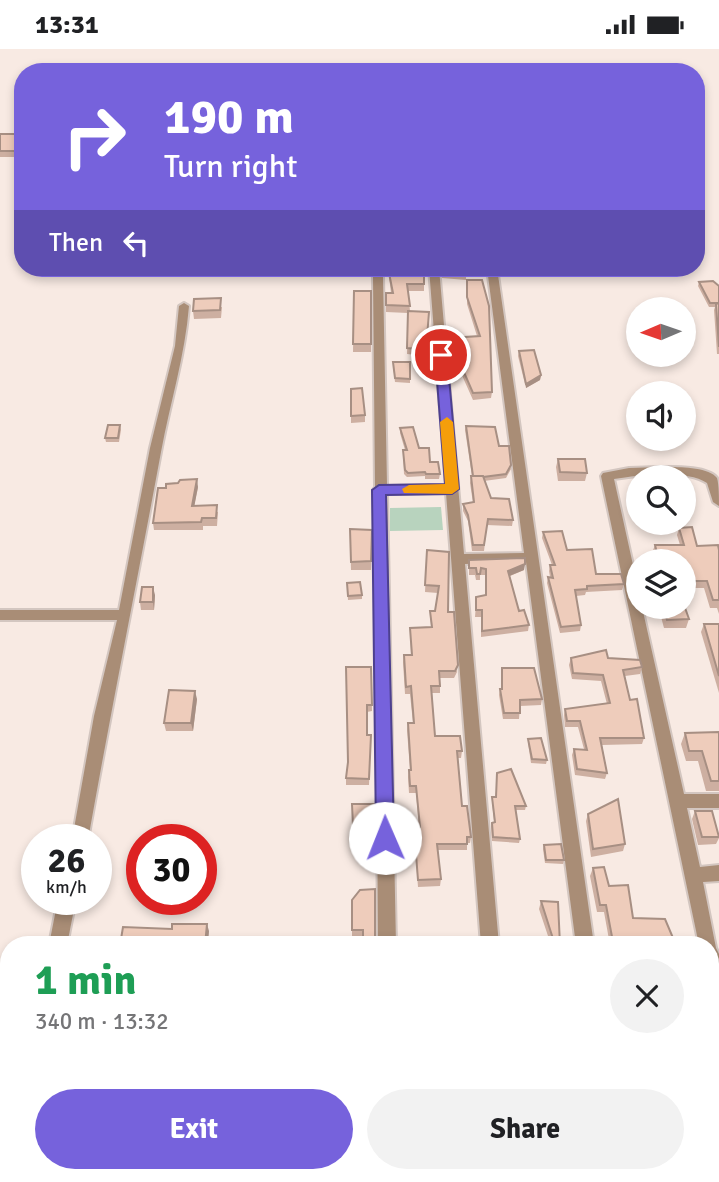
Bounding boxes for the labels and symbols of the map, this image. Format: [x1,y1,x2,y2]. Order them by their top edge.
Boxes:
north arrow [626,297,696,367]
pin [411,325,471,385]
position arrow [348,801,422,875]
speed limit sign: 30 [126,824,217,915]

